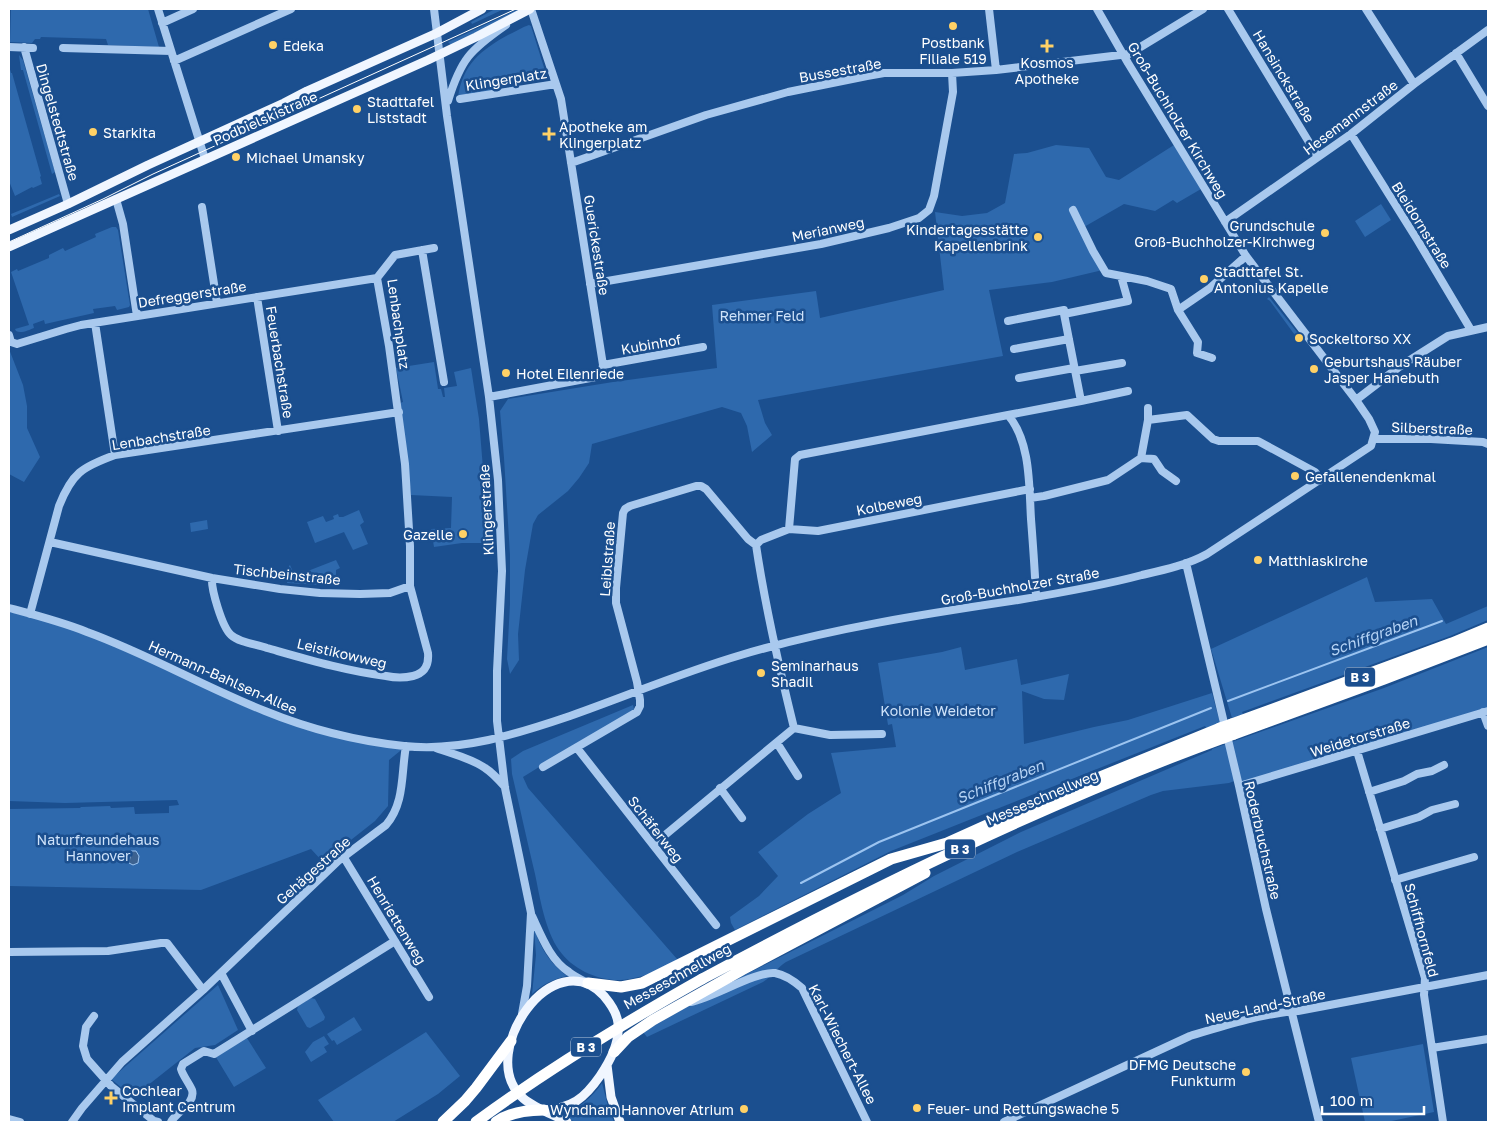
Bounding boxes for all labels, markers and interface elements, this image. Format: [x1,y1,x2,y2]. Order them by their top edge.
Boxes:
marker: Postbank Filiale 519 [947,20,959,32]
street label: Hansinckstraße [1250,27,1318,125]
place label: Postbank Filiale 519 [919,34,987,67]
place label: Edeka [283,37,324,54]
marker: Edeka [267,39,279,51]
street label: Groß-Buchholzer Kirchweg [1124,39,1232,201]
marker: Kosmos Apotheke [1041,40,1053,52]
street label: Bussestraße [798,54,882,86]
place label: Kosmos Apotheke [1015,54,1079,87]
street label: Dingelstedtstraße [33,61,83,183]
street label: Klingerplatz [464,64,548,94]
street label: Hesemannstraße [1299,76,1401,158]
street label: Podbielskistraße [210,87,320,149]
place label: Stadttafel Liststadt [367,93,434,126]
marker: Stadttafel Liststadt [351,103,363,115]
place label: Apotheke am Klingerplatz [559,118,647,151]
place label: Starkita [103,124,156,141]
marker: Starkita [87,126,99,138]
marker: Apotheke am Klingerplatz [543,128,555,140]
place label: Michael Umansky [246,149,365,166]
marker: Michael Umansky [230,151,242,163]
street label: Bleidornstraße [1389,178,1455,272]
street label: Guerickestraße [581,194,613,296]
street label: Merianweg [790,213,866,245]
place label: Grundschule Groß-Buchholzer-Kirchweg [1134,217,1315,250]
place label: Kindertagesstätte Kapellenbrink [906,221,1028,254]
marker: Grundschule Groß-Buchholzer-Kirchweg [1319,227,1331,239]
marker: Kindertagesstätte Kapellenbrink [1032,231,1044,243]
place label: Stadttafel St. Antonius Kapelle [1214,263,1329,296]
marker: Stadttafel St. Antonius Kapelle [1198,273,1210,285]
street label: Defreggerstraße [137,277,247,311]
street label: Lenbachplatz [384,278,414,370]
street label: Feuerbachstraße [263,305,297,419]
park label: Rehmer Feld [720,307,804,324]
street label: Kubinhof [620,330,682,358]
place label: Sockeltorso XX [1309,330,1411,347]
marker: Sockeltorso XX [1293,332,1305,344]
place label: Geburtshaus Räuber Jasper Hanebuth [1324,353,1462,386]
marker: Geburtshaus Räuber Jasper Hanebuth [1308,363,1320,375]
place label: Hotel Eilenriede [516,365,624,382]
marker: Hotel Eilenriede [500,367,512,379]
street label: Silberstraße [1391,418,1473,438]
street label: Lenbachstraße [110,421,212,453]
street label: Klingerstraße [475,464,497,556]
place label: Gefallenendenkmal [1305,468,1436,485]
marker: Gefallenendenkmal [1289,470,1301,482]
street label: Kolbeweg [855,489,923,519]
street label: Leiblstraße [596,521,618,597]
place label: Gazelle [403,526,453,543]
marker: Gazelle [457,528,469,540]
place label: Matthiaskirche [1268,552,1368,569]
marker: Matthiaskirche [1252,554,1264,566]
street label: Tischbeinstraße [233,560,341,588]
street label: Groß-Buchholzer Straße [939,564,1101,608]
water label: Schiffgraben [1326,610,1421,660]
street label: Leistikowweg [295,634,389,672]
street label: Hermann-Bahlsen-Allee [146,636,300,718]
place label: Seminarhaus Shadil [771,657,859,690]
marker: Seminarhaus Shadil [755,667,767,679]
road number: B 3 [1345,668,1375,686]
park label: Kolonie Weidetor [880,702,996,719]
street label: Weidetorstraße [1308,714,1412,760]
water label: Schiffgraben [954,755,1047,808]
street label: Messeschnellweg [983,766,1101,828]
street label: Roderbruchstraße [1241,779,1285,901]
street label: Schäferweg [625,792,687,866]
park label: Naturfreundehaus Hannover [37,831,160,864]
street label: Gehägestraße [272,832,354,908]
road number: B 3 [945,840,975,859]
street label: Henriettenweg [364,873,430,967]
street label: Schiffhornfeld [1401,881,1443,979]
street label: Messeschnellweg [620,939,734,1013]
street label: Karl-Wiechert-Allee [805,981,881,1107]
street label: Neue-Land-Straße [1203,985,1327,1027]
road number: B 3 [571,1038,601,1056]
place label: DFMG Deutsche Funkturm [1129,1056,1236,1089]
marker: DFMG Deutsche Funkturm [1240,1066,1252,1078]
place label: Cochlear Implant Centrum [122,1082,235,1115]
scale bar [1322,1084,1424,1116]
marker: Cochlear Implant Centrum [104,1091,118,1105]
text: 100 m [1330,1091,1373,1109]
place label: Feuer- und Rettungswache 5 [927,1100,1119,1117]
place label: Wyndham Hannover Atrium [550,1101,734,1118]
marker: Feuer- und Rettungswache 5 [911,1102,923,1114]
marker: Wyndham Hannover Atrium [738,1103,750,1115]

